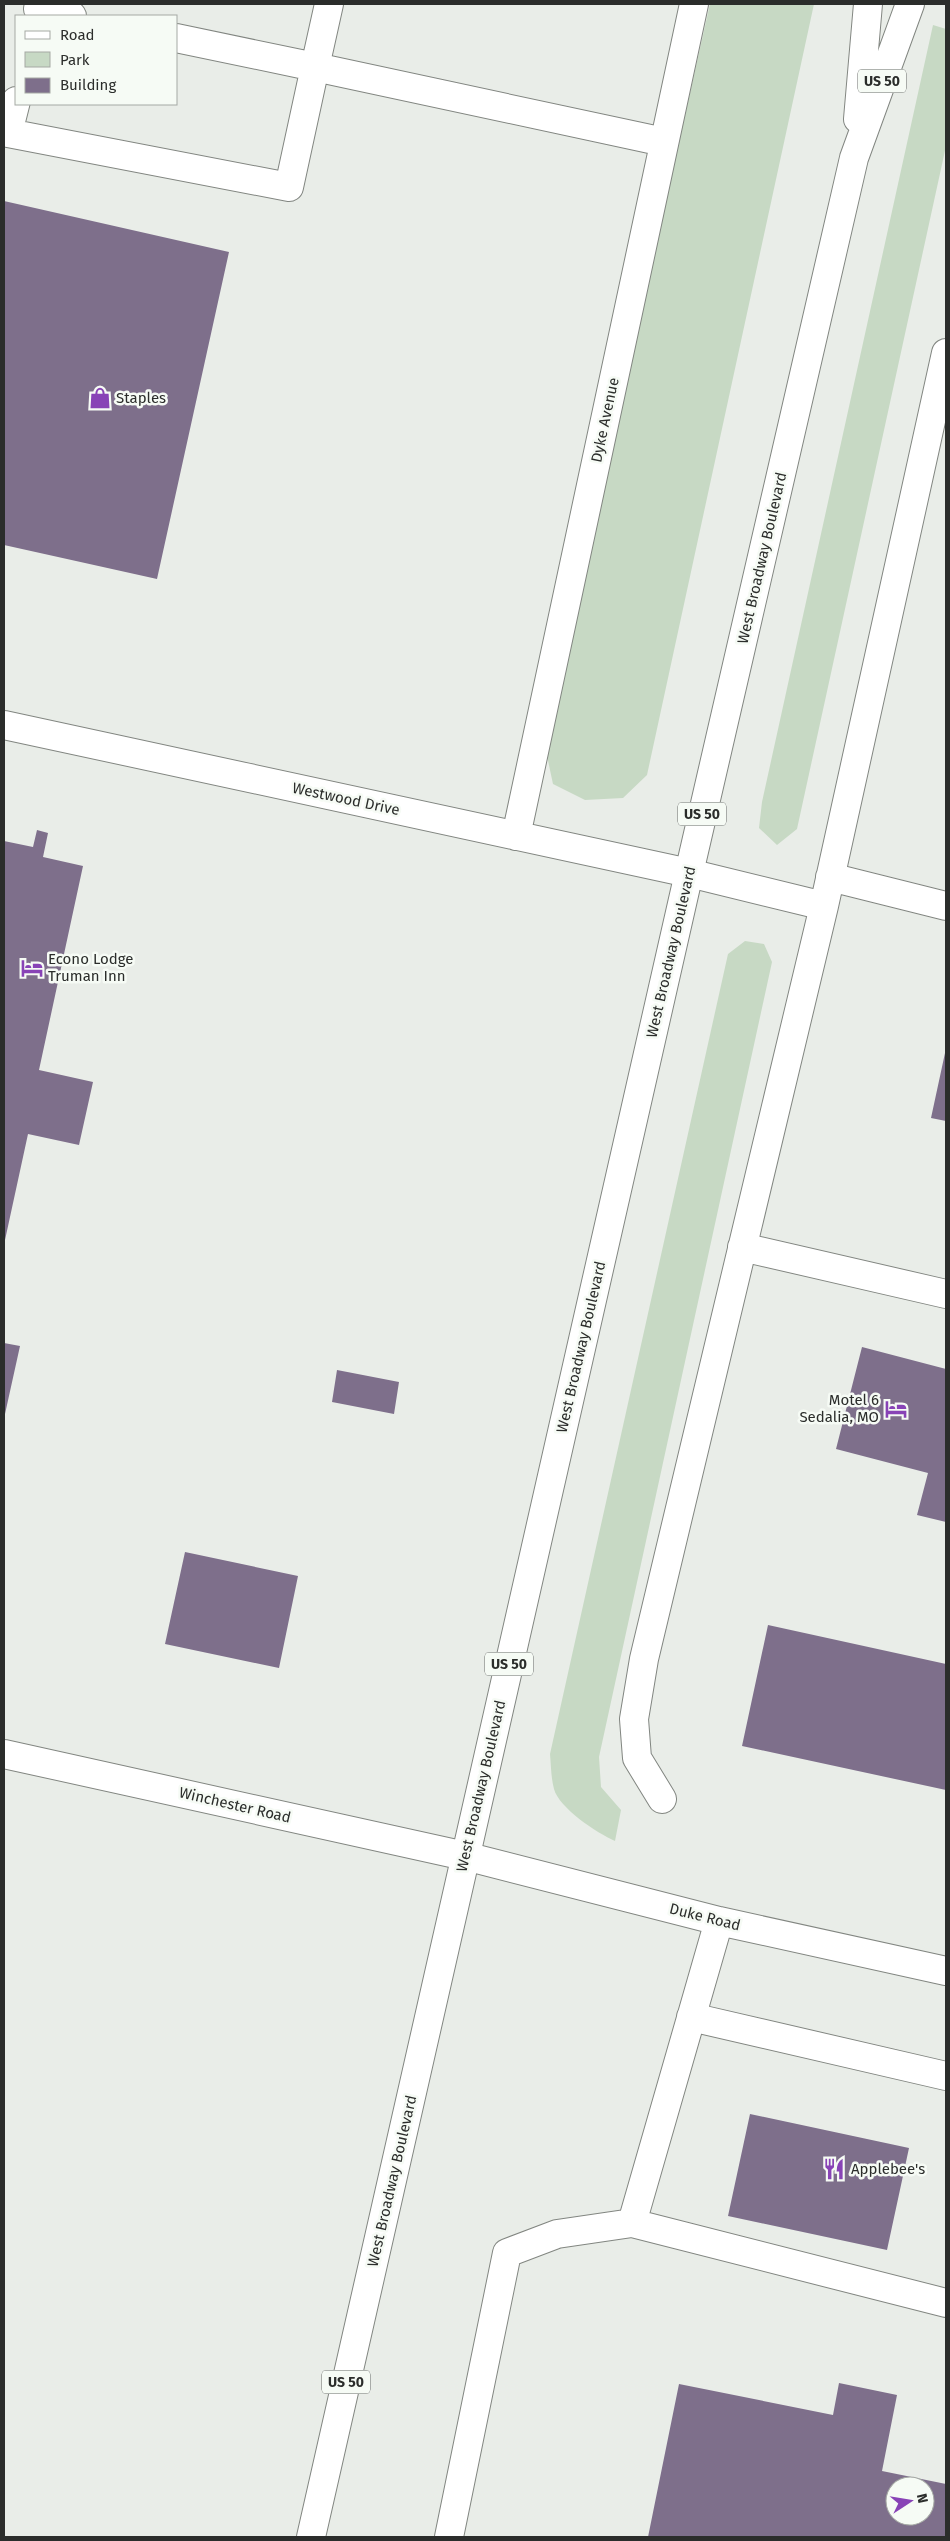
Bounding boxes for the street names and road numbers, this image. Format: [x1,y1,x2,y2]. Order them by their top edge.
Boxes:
road number: US 50 [858,70,906,92]
street label: Dyke Avenue [587,376,623,464]
street label: West Broadway Boulevard [733,470,791,646]
street label: Westwood Drive [291,779,401,819]
road number: US 50 [678,802,726,826]
street label: West Broadway Boulevard [642,864,700,1040]
street label: West Broadway Boulevard [552,1259,610,1435]
road number: US 50 [485,1652,533,1676]
street label: West Broadway Boulevard [452,1698,510,1874]
street label: Winchester Road [177,1783,293,1827]
street label: Duke Road [668,1899,742,1935]
street label: West Broadway Boulevard [363,2093,421,2269]
road number: US 50 [322,2370,370,2394]

